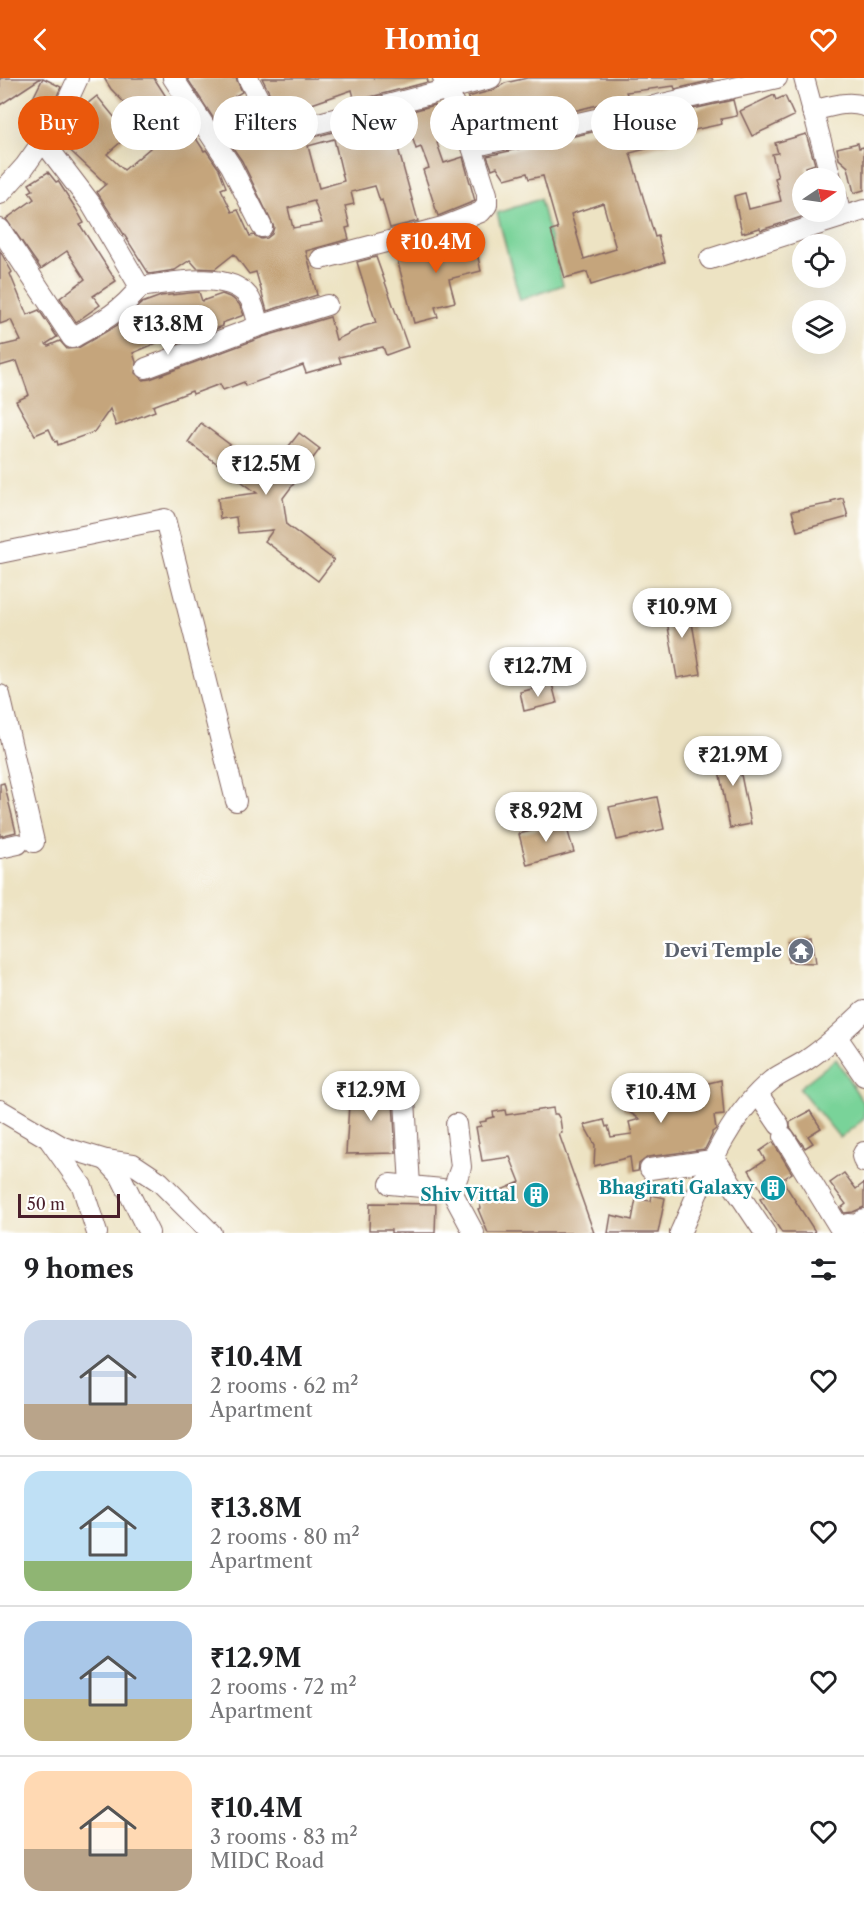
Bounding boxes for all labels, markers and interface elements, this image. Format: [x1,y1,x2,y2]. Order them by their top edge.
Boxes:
icon: back [24,23,57,56]
text: Homiq [384,23,480,56]
icon: heart [807,23,840,56]
chip: Buy [18,96,99,150]
chip: Rent [111,96,201,150]
chip: Filters [213,96,318,150]
chip: New [330,96,418,150]
chip: Apartment [430,96,579,150]
chip: House [591,96,698,150]
north arrow [792,168,846,222]
map controls [792,168,846,354]
pin: ₹10.4M [387,223,485,274]
text: ₹10.4M [400,230,472,254]
button: locate [792,234,846,288]
button: layers [792,300,846,354]
pin: ₹13.8M [119,305,217,356]
text: ₹13.8M [133,312,203,336]
pin: ₹12.5M [217,445,315,496]
text: ₹12.5M [231,452,301,476]
pin: ₹10.9M [633,588,731,639]
text: ₹10.9M [647,595,717,619]
pin: ₹12.7M [489,647,587,698]
text: ₹12.7M [503,654,573,678]
pin: ₹21.9M [684,736,782,787]
text: ₹21.9M [698,743,768,767]
pin: ₹8.92M [497,792,595,843]
text: ₹8.92M [509,799,583,823]
temple icon: Devi Temple [786,936,816,966]
place label: Devi Temple [664,940,782,962]
pin: ₹12.9M [322,1071,420,1122]
pin: ₹10.4M [612,1073,710,1124]
text: ₹12.9M [336,1078,406,1102]
text: ₹10.4M [625,1080,697,1104]
building icon: Bhagirati Galaxy [758,1173,788,1203]
place label: Bhagirati Galaxy [599,1177,755,1199]
building icon: Shiv Vittal [521,1180,551,1210]
place label: Shiv Vittal [420,1184,516,1206]
scale bar [18,1191,120,1218]
text: 50 m [27,1194,65,1214]
text: 9 homes [24,1253,134,1285]
icon: filters [807,1253,840,1286]
text: ₹10.4M [210,1341,303,1373]
icon: home [72,1344,144,1416]
icon: heart [807,1364,840,1397]
text: 2 rooms · 62 m² [210,1374,358,1398]
text: Apartment [210,1398,313,1422]
text: ₹13.8M [210,1492,302,1524]
icon: home [72,1495,144,1567]
icon: heart [807,1515,840,1548]
text: 2 rooms · 80 m² [210,1525,360,1549]
text: Apartment [210,1549,313,1573]
text: ₹12.9M [210,1642,302,1674]
icon: home [72,1645,144,1717]
icon: heart [807,1665,840,1698]
text: 2 rooms · 72 m² [210,1675,357,1699]
text: Apartment [210,1699,313,1723]
text: ₹10.4M [210,1792,303,1824]
icon: home [72,1795,144,1867]
icon: heart [807,1815,840,1848]
text: 3 rooms · 83 m² [210,1825,358,1849]
text: MIDC Road [210,1849,324,1873]

